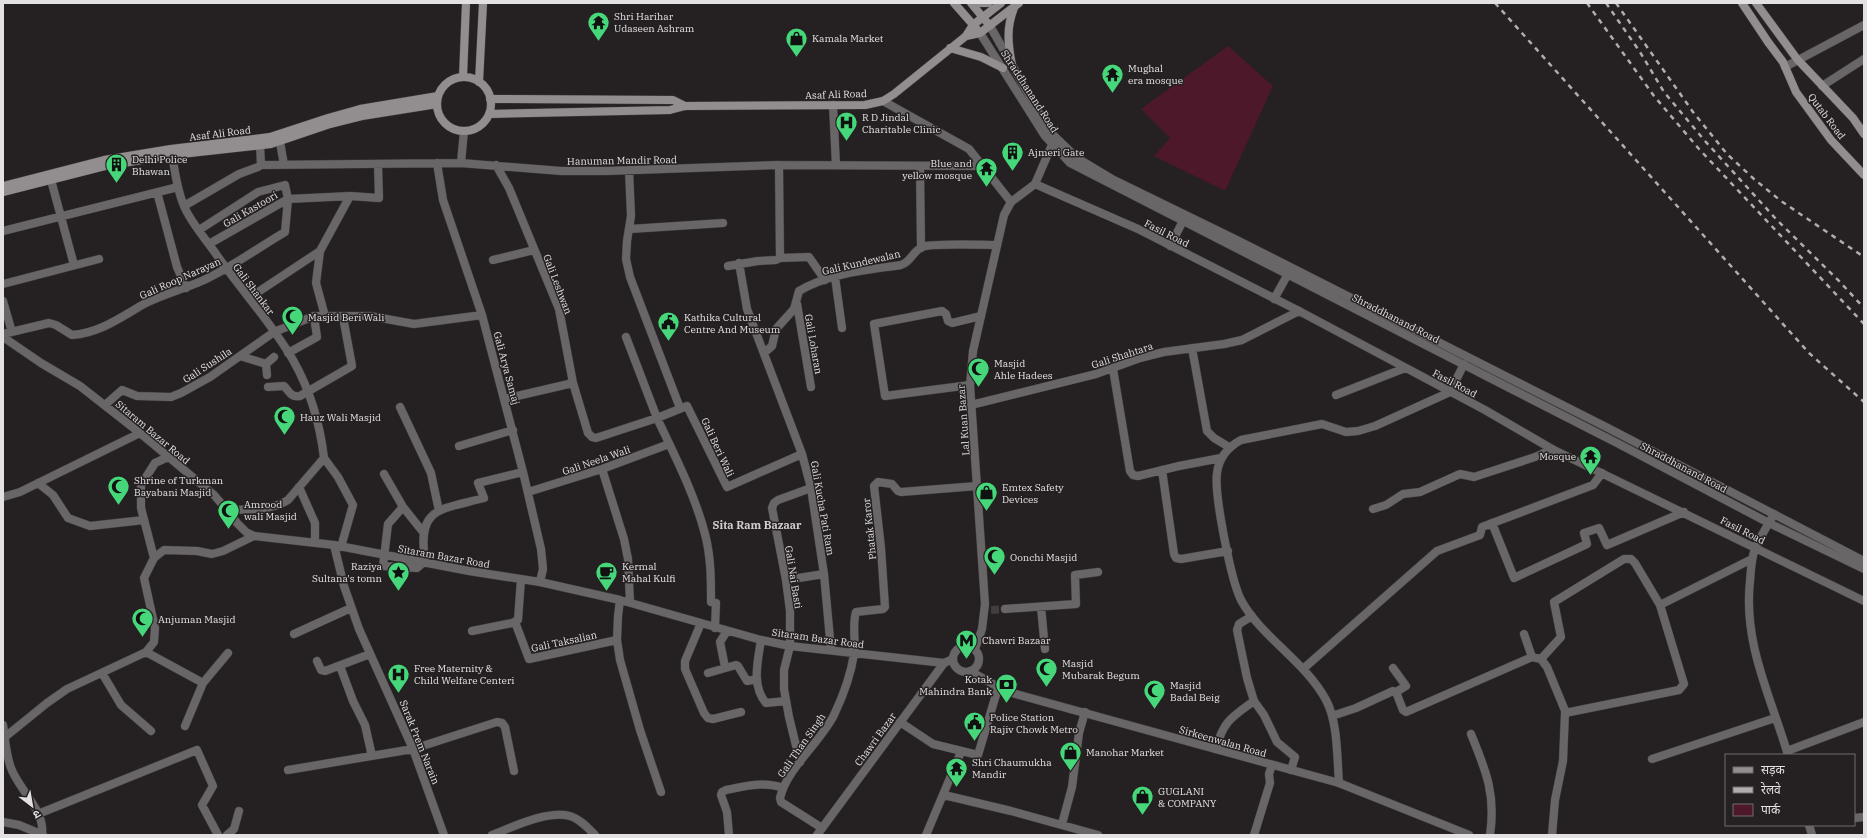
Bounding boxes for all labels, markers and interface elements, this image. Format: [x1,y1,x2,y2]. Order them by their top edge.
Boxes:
temple icon: Shri Harihar Udaseen Ashram [585,9,611,42]
place label: Shri Harihar Udaseen Ashram [614,10,695,35]
shop icon: Kamala Market [784,25,810,58]
place label: Kamala Market [812,32,884,45]
street label: Shraddhanand Road [998,47,1061,135]
temple icon: Mughal era mosque [1100,61,1126,94]
place label: Mughal era mosque [1128,62,1183,87]
street label: Asaf Ali Road [805,87,867,102]
street label: Qutab Road [1805,91,1848,142]
hospital icon: R D Jindal Charitable Clinic [833,110,859,143]
place label: R D Jindal Charitable Clinic [862,111,941,136]
street label: Asaf Ali Road [189,123,252,144]
building icon: Ajmeri Gate [999,139,1025,172]
place label: Ajmeri Gate [1028,146,1084,159]
building icon: Delhi Police Bhawan [104,152,130,185]
place label: Delhi Police Bhawan [132,153,187,178]
street label: Hanuman Mandir Road [567,153,677,168]
temple icon: Blue and yellow mosque [974,156,1000,189]
place label: Blue and yellow mosque [902,157,972,182]
street label: Gali Kastoori [221,189,280,230]
street label: Fasil Road [1142,217,1191,250]
street label: Gali Kundewalan [821,247,902,278]
street label: Gali Leshwan [540,252,575,317]
street label: Gali Roop Narayan [138,254,223,302]
street label: Gali Shankar [230,261,277,318]
street label: Shraddhanand Road [1350,291,1442,346]
mosque icon: Masjid Beri Wali [280,304,306,337]
public building icon: Kathika Cultural Centre And Museum [655,310,681,343]
place label: Masjid Beri Wali [308,311,384,324]
place label: Kathika Cultural Centre And Museum [684,311,781,336]
street label: Gali Loharan [802,313,825,376]
street label: Gali Arya Samaj [491,330,523,406]
street label: Gali Shahtara [1090,339,1155,372]
street label: Gali Sushila [180,344,235,386]
mosque icon: Masjid Ahle Hadees [966,356,992,389]
place label: Masjid Ahle Hadees [994,357,1053,382]
street label: Fasil Road [1430,366,1479,401]
street label: Lal Kuan Bazar [954,384,972,456]
street label: Sitaram Bazar Road [113,397,193,467]
mosque icon: Hauz Wali Masjid [271,404,297,437]
place label: Hauz Wali Masjid [300,411,381,424]
street label: Gali Beri Wali [698,416,737,479]
street label: Shraddhanand Road [1638,439,1729,496]
street label: Gali Neela Wali [560,443,632,478]
temple icon: Mosque [1578,443,1604,476]
place label: Mosque [1539,450,1576,463]
street label: Gali Kucha Pati Ram [808,460,837,557]
mosque icon: Shrine of Turkman Bayabani Masjid [105,473,131,506]
place label: Shrine of Turkman Bayabani Masjid [134,474,224,499]
shop icon: Emtex Safety Devices [973,480,999,513]
place label: Emtex Safety Devices [1002,481,1064,506]
mosque icon: Amrood wali Masjid [215,497,241,530]
street label: Phatak Karor [860,497,879,560]
place label: Amrood wali Masjid [244,498,297,523]
street label: Fasil Road [1718,514,1767,547]
district label: Sita Ram Bazaar [713,518,802,532]
street label: Sitaram Bazar Road [397,542,491,571]
mosque icon: Oonchi Masjid [982,544,1008,577]
street label: Gali Nai Basti [782,545,805,609]
place label: Oonchi Masjid [1010,551,1077,564]
place icon: Raziya Sultana's tomn [385,559,411,592]
cafe icon: Kermal Mahal Kulfi [593,559,619,592]
place label: Raziya Sultana's tomn [312,560,383,585]
place label: Kermal Mahal Kulfi [622,560,676,585]
mosque icon: Anjuman Masjid [130,606,156,639]
place label: Anjuman Masjid [158,613,236,626]
street label: Sitaram Bazar Road [771,626,865,651]
metro station icon: Chawri Bazaar [954,627,980,660]
street label: Gali Taksalian [530,628,599,655]
place label: Chawri Bazaar [982,634,1051,647]
mosque icon: Masjid Mubarak Begum [1033,656,1059,689]
place label: Masjid Mubarak Begum [1062,657,1140,682]
hospital icon: Free Maternity & Child Welfare Centeri [385,661,411,694]
place label: Free Maternity & Child Welfare Centeri [414,662,514,687]
bank icon: Kotak Mahindra Bank [994,672,1020,705]
place label: Kotak Mahindra Bank [919,673,992,698]
mosque icon: Masjid Badal Beig [1141,678,1167,711]
place label: Masjid Badal Beig [1170,679,1220,704]
street label: Sarak Prem Narain [397,698,443,787]
street label: Chawri Bazar [852,710,899,769]
public building icon: Police Station Rajiv Chowk Metro [962,710,988,743]
street label: Gali Than Singh [774,711,828,780]
place label: Police Station Rajiv Chowk Metro [990,711,1078,736]
street label: Sirkeenwalan Road [1178,723,1268,760]
shop icon: Manohar Market [1058,739,1084,772]
place label: Manohar Market [1086,746,1164,759]
legend [1725,754,1855,826]
temple icon: Shri Chaumukha Mandir [944,755,970,788]
place label: Shri Chaumukha Mandir [972,756,1052,781]
text: सड़क [1761,762,1786,777]
text: रेलवे [1761,782,1781,797]
shop icon: GUGLANI & COMPANY [1129,784,1155,817]
place label: GUGLANI & COMPANY [1158,785,1217,810]
north arrow [12,786,52,826]
text: पार्क [1761,802,1781,817]
text: उ [30,807,44,823]

